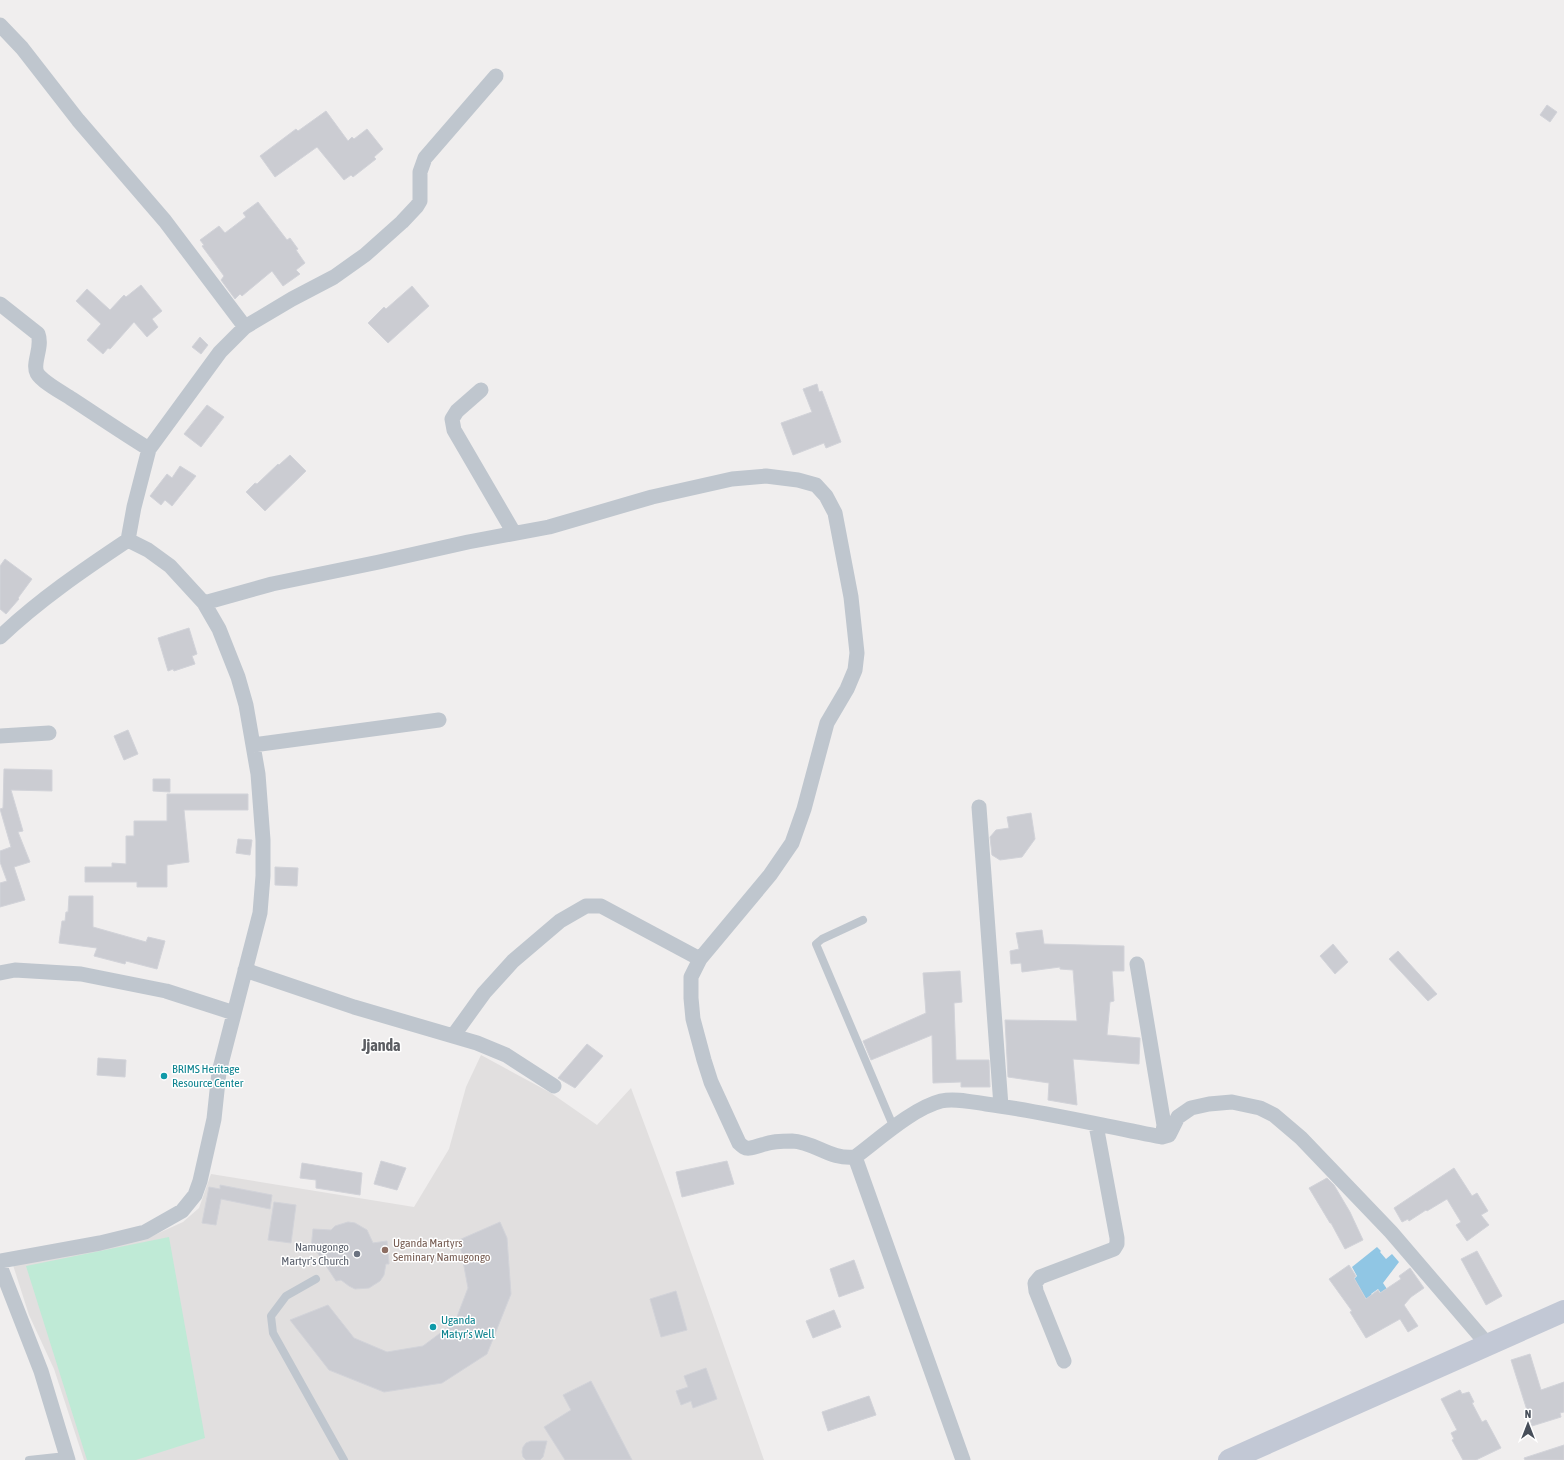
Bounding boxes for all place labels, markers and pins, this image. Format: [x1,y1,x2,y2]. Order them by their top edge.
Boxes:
place label: BRIMS Heritage Resource Center [172,1062,244,1090]
marker: BRIMS Heritage Resource Center [159,1071,169,1081]
place label: Uganda Martyrs Seminary Namugongo [393,1236,491,1264]
place label: Namugongo Martyr's Church [281,1240,349,1268]
marker: Uganda Martyrs Seminary Namugongo [380,1245,390,1255]
marker: Namugongo Martyr's Church [352,1249,362,1259]
place label: Uganda Matyr's Well [441,1313,495,1341]
marker: Uganda Matyr's Well [428,1322,438,1332]

